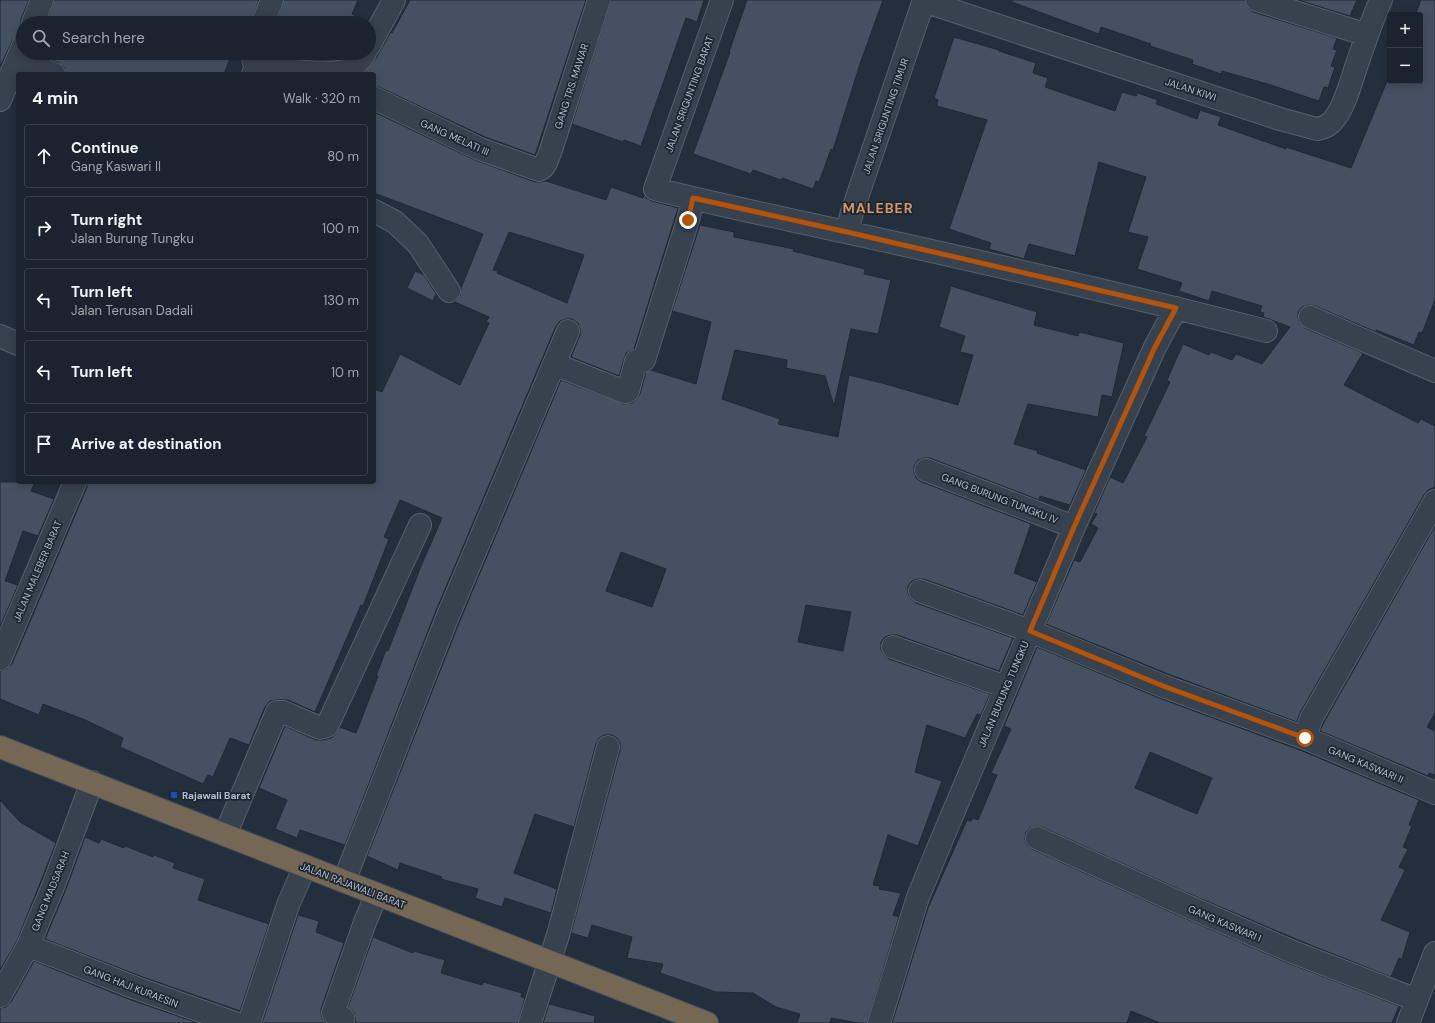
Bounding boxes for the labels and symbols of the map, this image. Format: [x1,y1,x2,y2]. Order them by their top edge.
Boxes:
street label: JALAN SRIGUNTING BARAT [662,34,717,154]
street label: GANG TRS. MAWAR [551,42,591,131]
street label: JALAN SRIGUNTING TIMUR [859,56,911,176]
street label: JALAN KIWI [1164,75,1218,104]
street label: GANG MELATI III [418,116,491,158]
district label: MALEBER [842,199,914,217]
route end [679,211,697,229]
street label: GANG BURUNG TUNGKU IV [939,470,1060,527]
street label: JALAN MALEBER BARAT [10,518,65,624]
street label: JALAN BURUNG TUNGKU [975,639,1032,749]
route start [1296,729,1314,747]
street label: GANG KASWARI II [1326,743,1406,786]
place label: Rajawali Barat [182,789,251,802]
marker: Rajawali Barat [169,790,179,800]
street label: GANG MADSARAH [28,849,73,933]
street label: JALAN RAJAWALI BARAT [298,859,408,912]
street label: GANG KASWARI I [1186,902,1263,945]
street label: GANG HAJI KURAESIN [82,962,180,1011]

